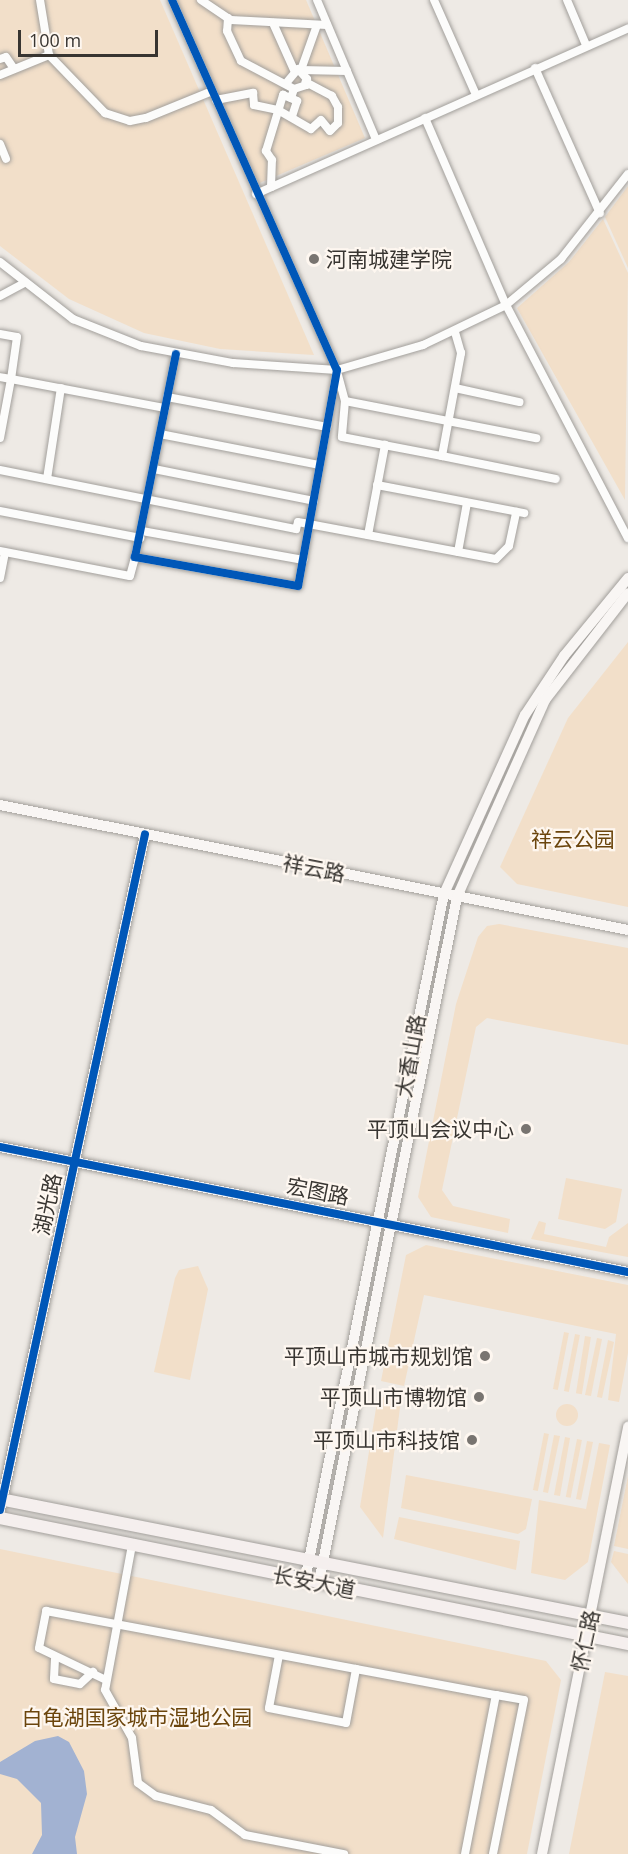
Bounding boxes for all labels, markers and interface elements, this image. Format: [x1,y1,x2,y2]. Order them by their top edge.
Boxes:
scale bar [21,18,160,56]
text: 100 m [29,28,81,52]
place label: 河南城建学院 [326,246,452,272]
marker: 河南城建学院 [307,252,321,266]
park label: 祥云公园 [531,826,615,852]
street label: 祥云路 [281,850,347,886]
street label: 大香山路 [390,1012,430,1100]
place label: 平顶山会议中心 [367,1116,514,1142]
marker: 平顶山会议中心 [519,1122,533,1136]
street label: 湖光路 [28,1171,66,1237]
street label: 宏图路 [285,1173,351,1209]
place label: 平顶山市城市规划馆 [284,1343,473,1369]
marker: 平顶山市城市规划馆 [478,1349,492,1363]
place label: 平顶山市博物馆 [320,1384,467,1410]
marker: 平顶山市博物馆 [472,1390,486,1404]
place label: 平顶山市科技馆 [313,1427,460,1453]
marker: 平顶山市科技馆 [465,1433,479,1447]
street label: 长安大道 [270,1562,358,1602]
street label: 怀仁路 [566,1608,604,1674]
park label: 白龟湖国家城市湿地公园 [22,1704,252,1730]

